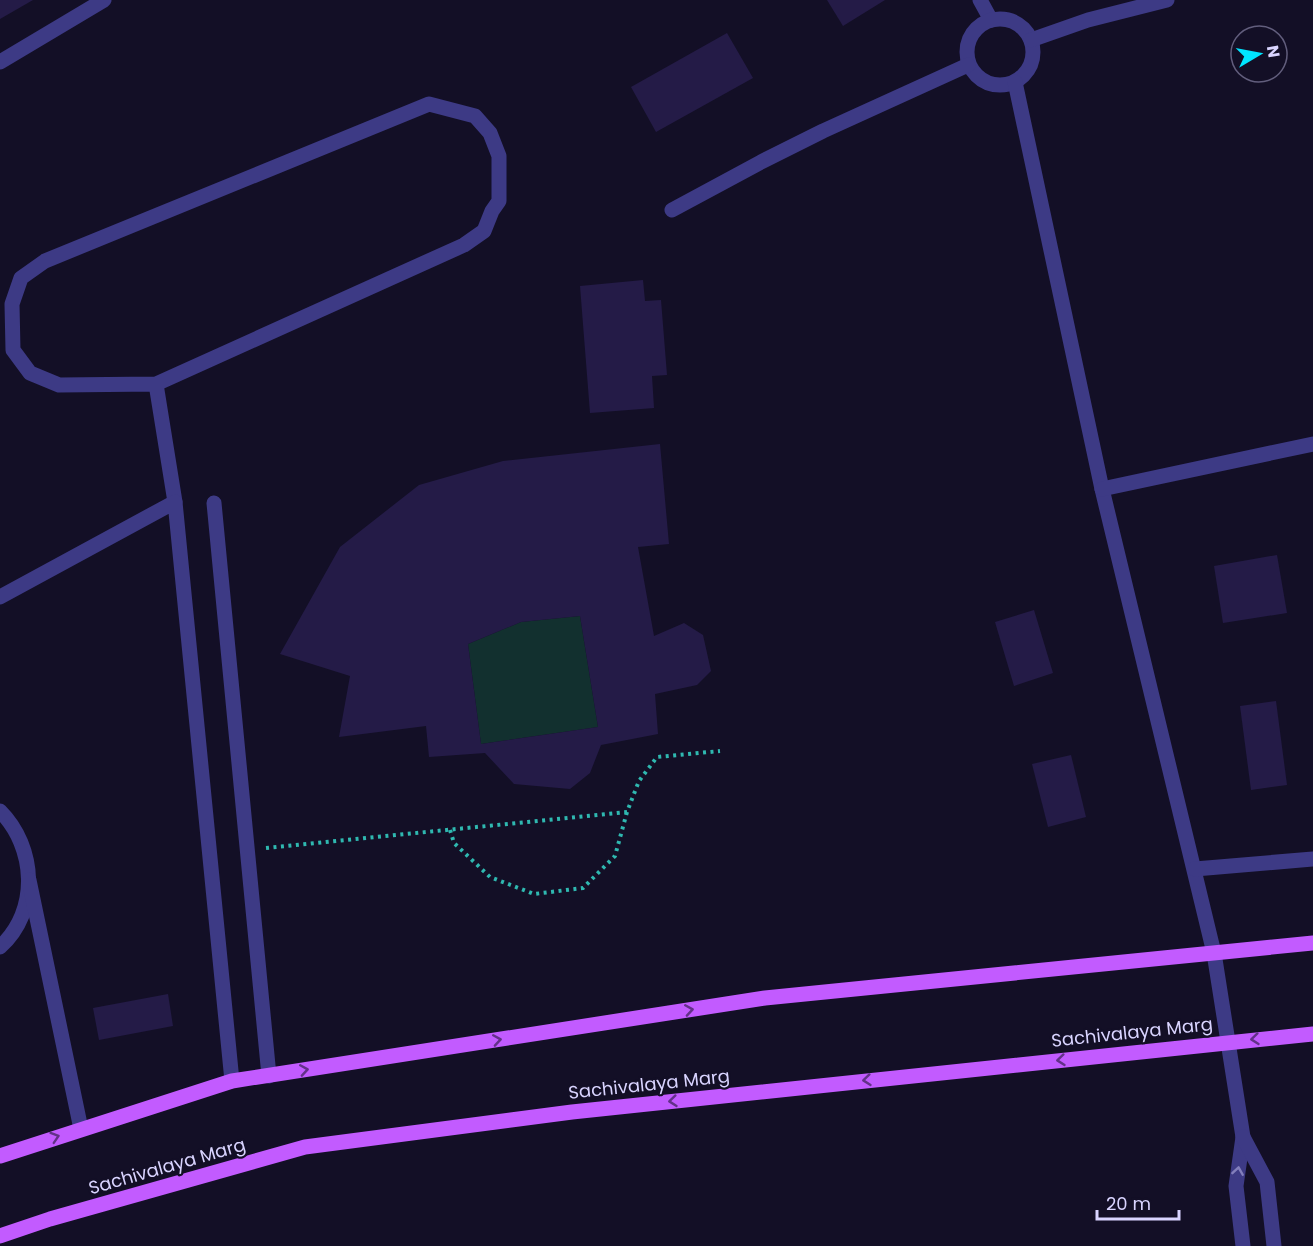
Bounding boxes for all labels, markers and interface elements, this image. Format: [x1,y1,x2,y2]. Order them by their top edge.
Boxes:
north arrow [1229,24,1289,84]
text: N [1261,44,1286,59]
one-way arrow [685,1004,694,1016]
street label: Sachivalaya Marg [1050,1011,1214,1053]
one-way arrow [1250,1032,1259,1045]
one-way arrow [491,1034,501,1047]
one-way arrow [1056,1053,1065,1066]
street label: Sachivalaya Marg [567,1063,731,1105]
one-way arrow [299,1065,309,1077]
one-way arrow [862,1073,872,1086]
one-way arrow [668,1094,678,1107]
one-way arrow [50,1132,60,1145]
street label: Sachivalaya Marg [86,1132,248,1200]
one-way arrow [1231,1166,1244,1176]
scale bar [1097,1183,1180,1221]
text: 20 m [1106,1191,1151,1216]

